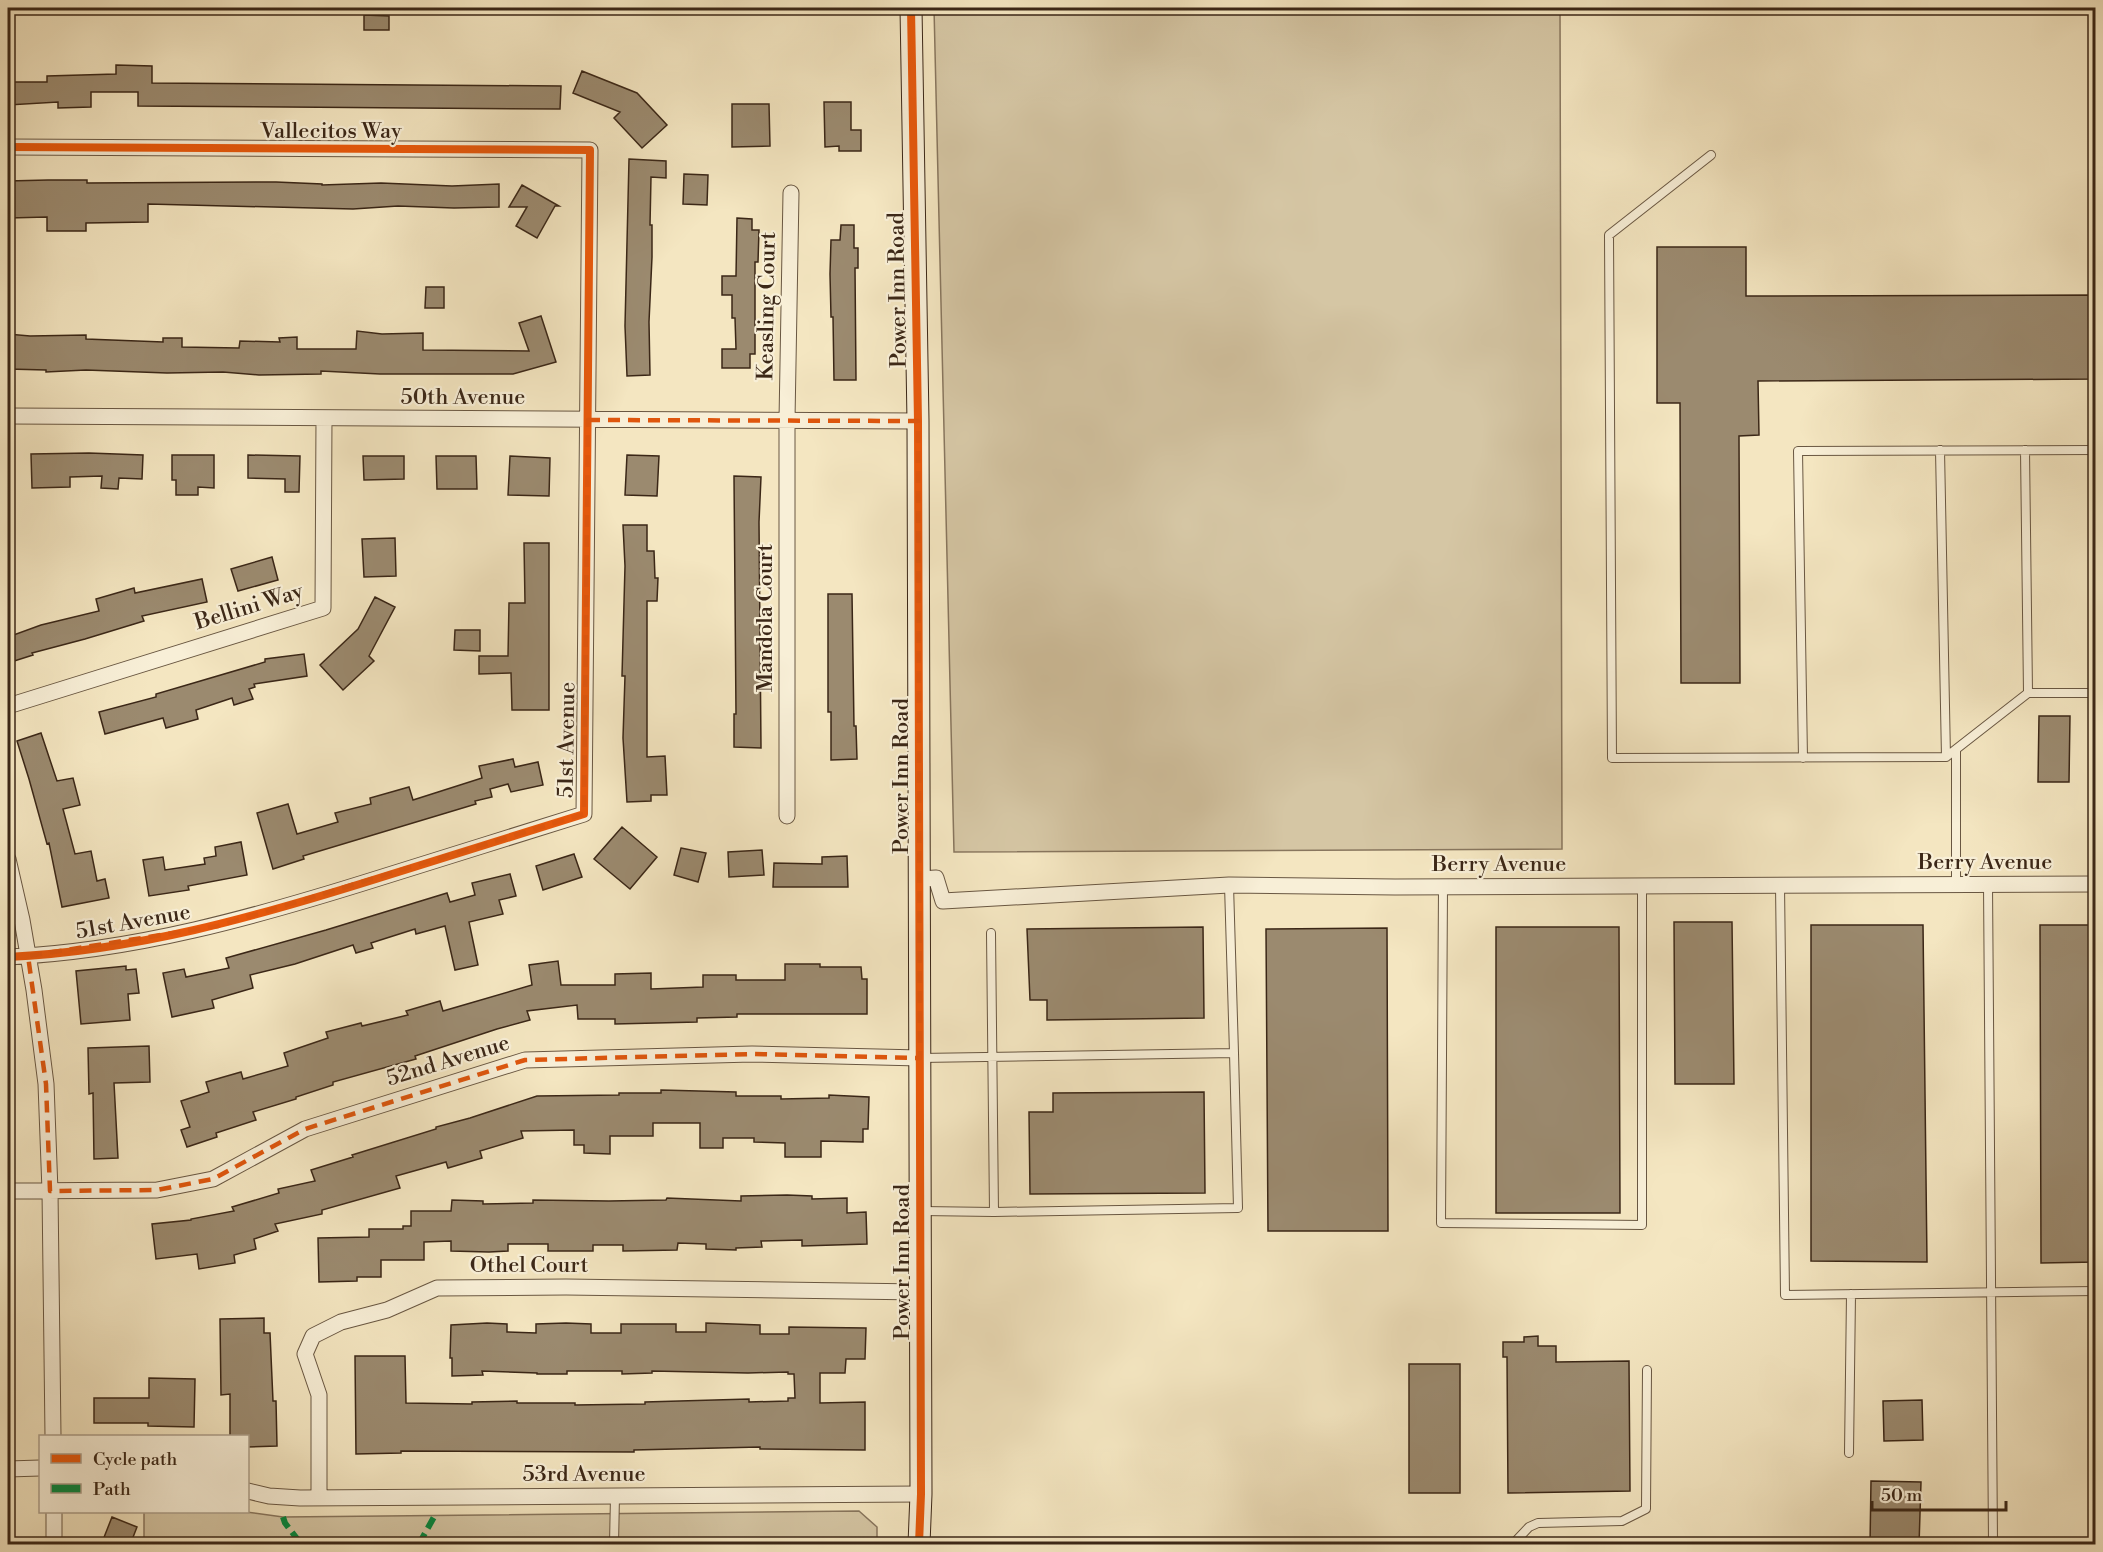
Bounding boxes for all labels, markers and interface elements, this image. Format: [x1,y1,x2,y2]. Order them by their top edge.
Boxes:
street label: Vallecitos Way [259,118,402,145]
street label: Power Inn Road [883,211,913,368]
street label: Keasling Court [752,231,782,381]
street label: 50th Avenue [401,384,525,411]
street label: Mandola Court [752,543,779,692]
street label: Bellini Way [191,578,307,637]
street label: 51st Avenue [552,682,582,798]
street label: Power Inn Road [888,698,915,854]
street label: Berry Avenue [1917,849,2052,876]
street label: Berry Avenue [1431,851,1566,878]
street label: 51st Avenue [73,899,193,945]
street label: 52nd Avenue [383,1029,513,1093]
street label: Power Inn Road [889,1184,916,1340]
street label: Othel Court [470,1252,588,1279]
legend [39,1435,249,1513]
text: Cycle path [93,1448,177,1471]
street label: 53rd Avenue [522,1461,646,1488]
scale bar [1872,1474,2006,1512]
text: Path [93,1478,131,1501]
text: 50 m [1881,1484,1923,1507]

